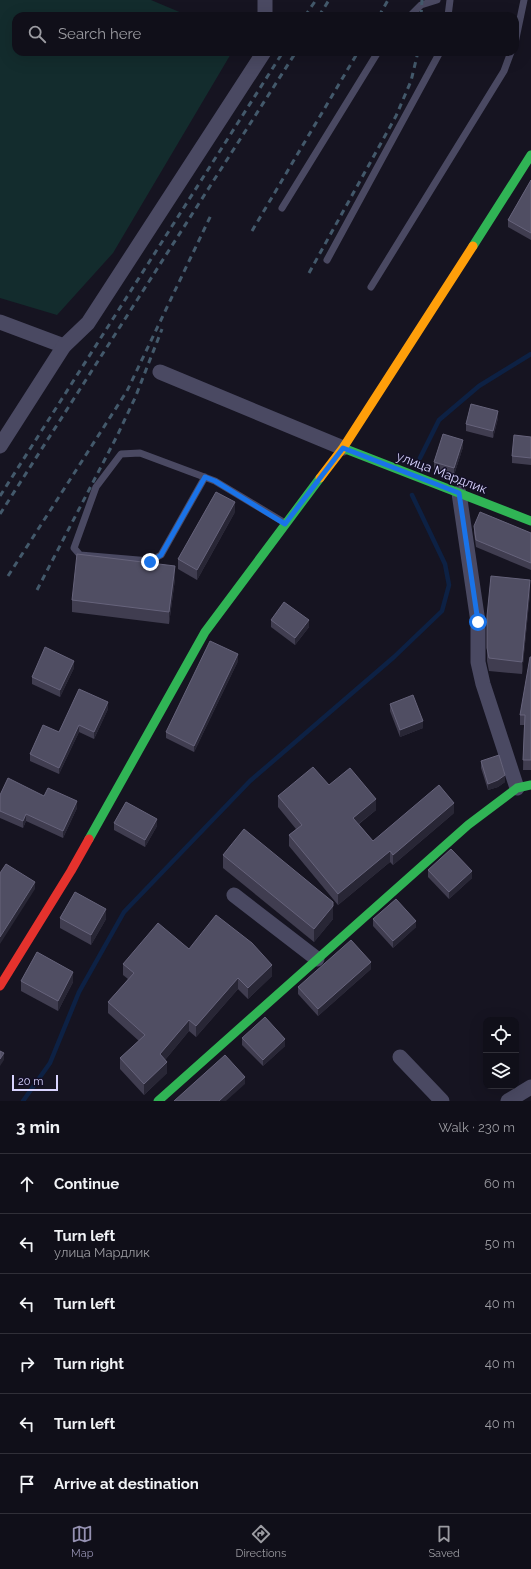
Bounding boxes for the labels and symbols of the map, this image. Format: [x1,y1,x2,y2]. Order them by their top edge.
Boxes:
street label: улица Мардлик [394,448,490,497]
route end [141,553,159,571]
route start [469,613,487,631]
scale bar [12,1073,58,1092]

